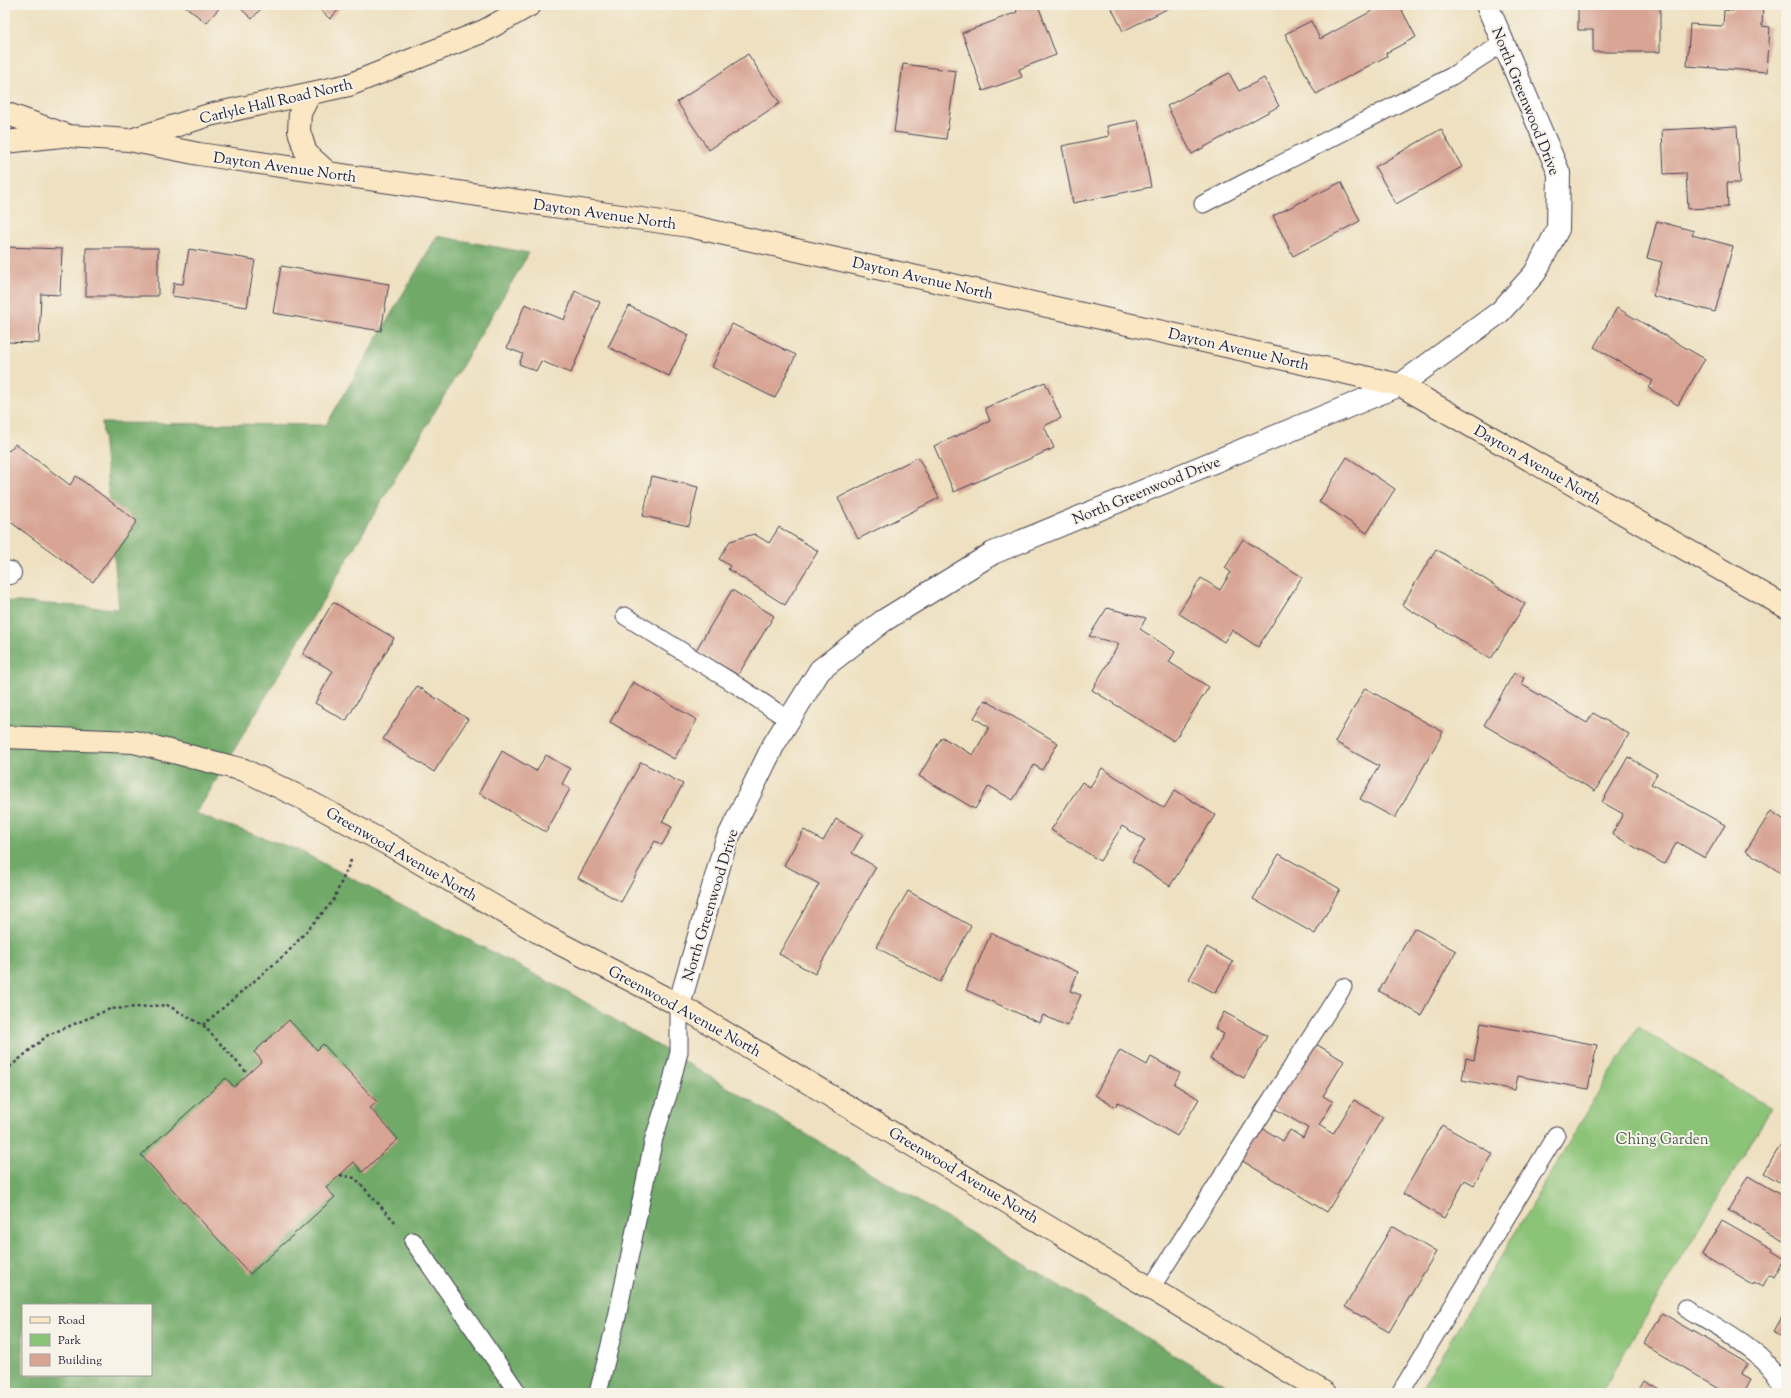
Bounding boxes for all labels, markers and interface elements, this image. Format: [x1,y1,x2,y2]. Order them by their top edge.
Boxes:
street label: North Greenwood Drive [1485,24,1564,179]
street label: Carlyle Hall Road North [198,75,355,130]
street label: Dayton Avenue North [212,148,358,189]
street label: Dayton Avenue North [532,195,678,236]
street label: Dayton Avenue North [850,253,996,306]
street label: Dayton Avenue North [1166,324,1312,377]
street label: Dayton Avenue North [1470,421,1605,512]
street label: North Greenwood Drive [1069,452,1224,531]
street label: Greenwood Avenue North [322,803,481,907]
street label: North Greenwood Drive [678,827,745,984]
street label: Greenwood Avenue North [604,961,765,1063]
street label: Greenwood Avenue North [884,1123,1043,1230]
park label: Ching Garden [1615,1130,1709,1151]
legend [22,1304,152,1376]
text: Road [58,1312,85,1330]
text: Park [58,1332,81,1350]
text: Building [58,1352,102,1370]

